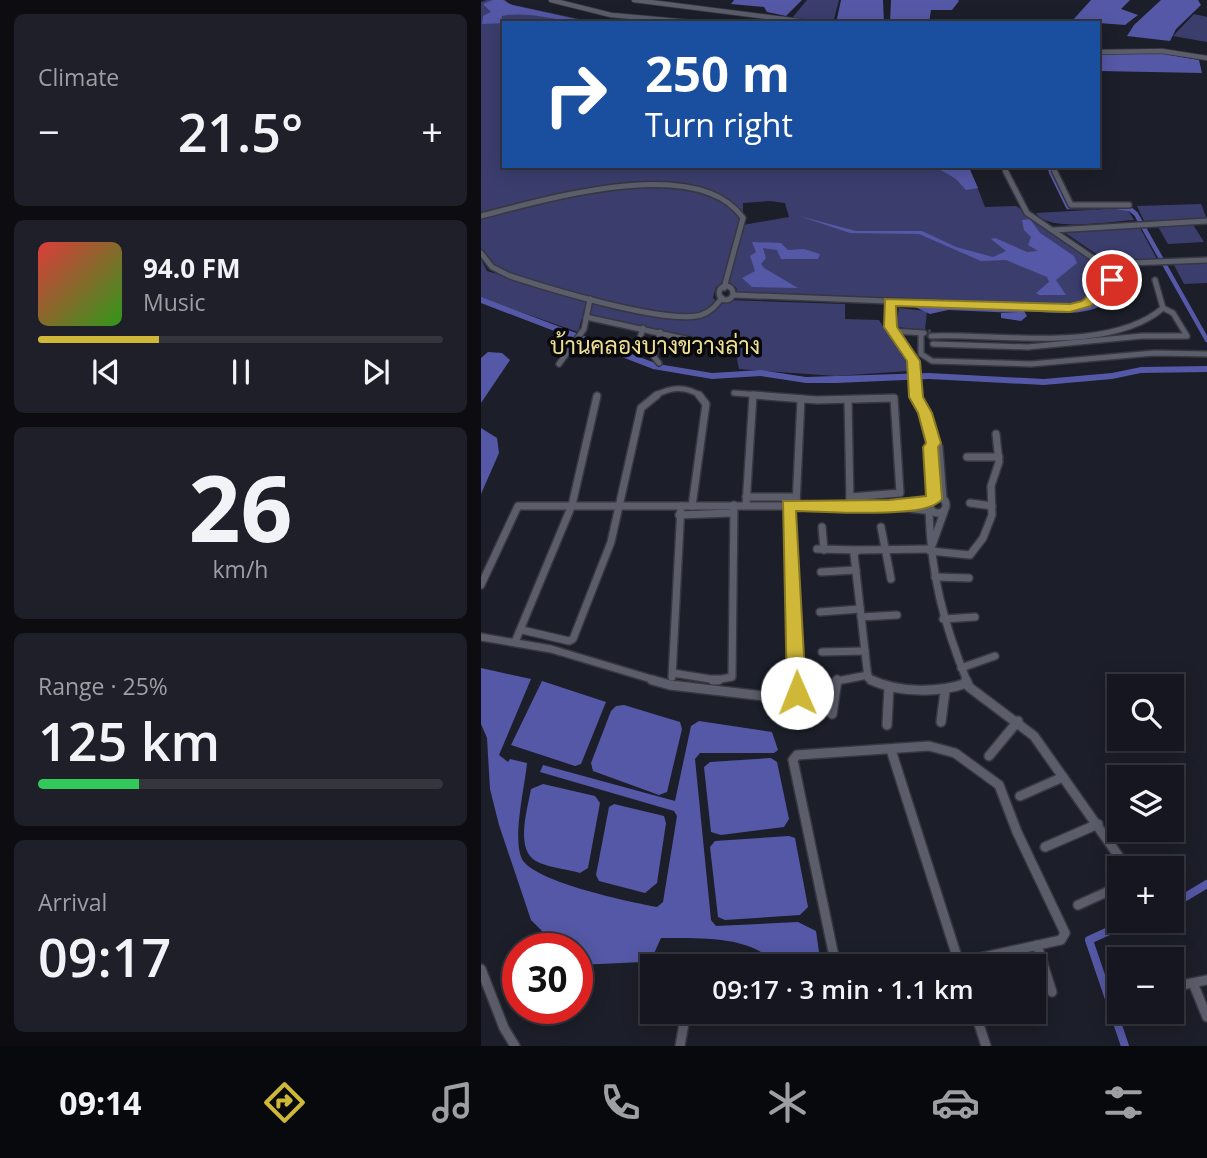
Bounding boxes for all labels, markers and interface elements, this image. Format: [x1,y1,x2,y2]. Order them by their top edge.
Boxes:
text: 250 m [645,40,790,106]
icon: right [530,49,621,140]
text: Climate [38,61,119,93]
text: 21.5° [178,96,303,167]
text: Turn right [645,103,793,146]
text: − [38,105,60,157]
text: + [421,105,443,157]
text: 94.0 FM [143,250,241,286]
pin [1082,250,1142,310]
icon: arrive [1093,261,1131,299]
text: Music [143,286,206,318]
district label: บ้านคลองบางขวางล่าง [550,329,760,361]
icon: previous [87,353,125,391]
icon: pause [222,353,260,391]
icon: next [357,353,395,391]
text: 26 [188,445,293,569]
text: km/h [213,553,268,585]
position arrow [760,656,834,730]
text: Range · 25% [38,670,168,702]
map controls [1107,674,1184,1024]
button: search [1107,674,1184,751]
text: 125 km [38,705,220,776]
button: layers [1107,765,1184,842]
button: + [1107,856,1184,933]
text: Arrival [38,886,107,918]
text: 09:17 [38,921,171,992]
speed limit sign: 30 [502,933,593,1024]
button: − [1107,947,1184,1024]
text: 09:17 · 3 min · 1.1 km [712,971,974,1007]
icon: directions [260,1078,309,1127]
icon: music [428,1078,477,1127]
icon: phone [596,1078,645,1127]
icon: climate [763,1078,812,1127]
icon: car [931,1078,980,1127]
icon: filters [1099,1078,1148,1127]
text: 09:14 [59,1081,142,1124]

